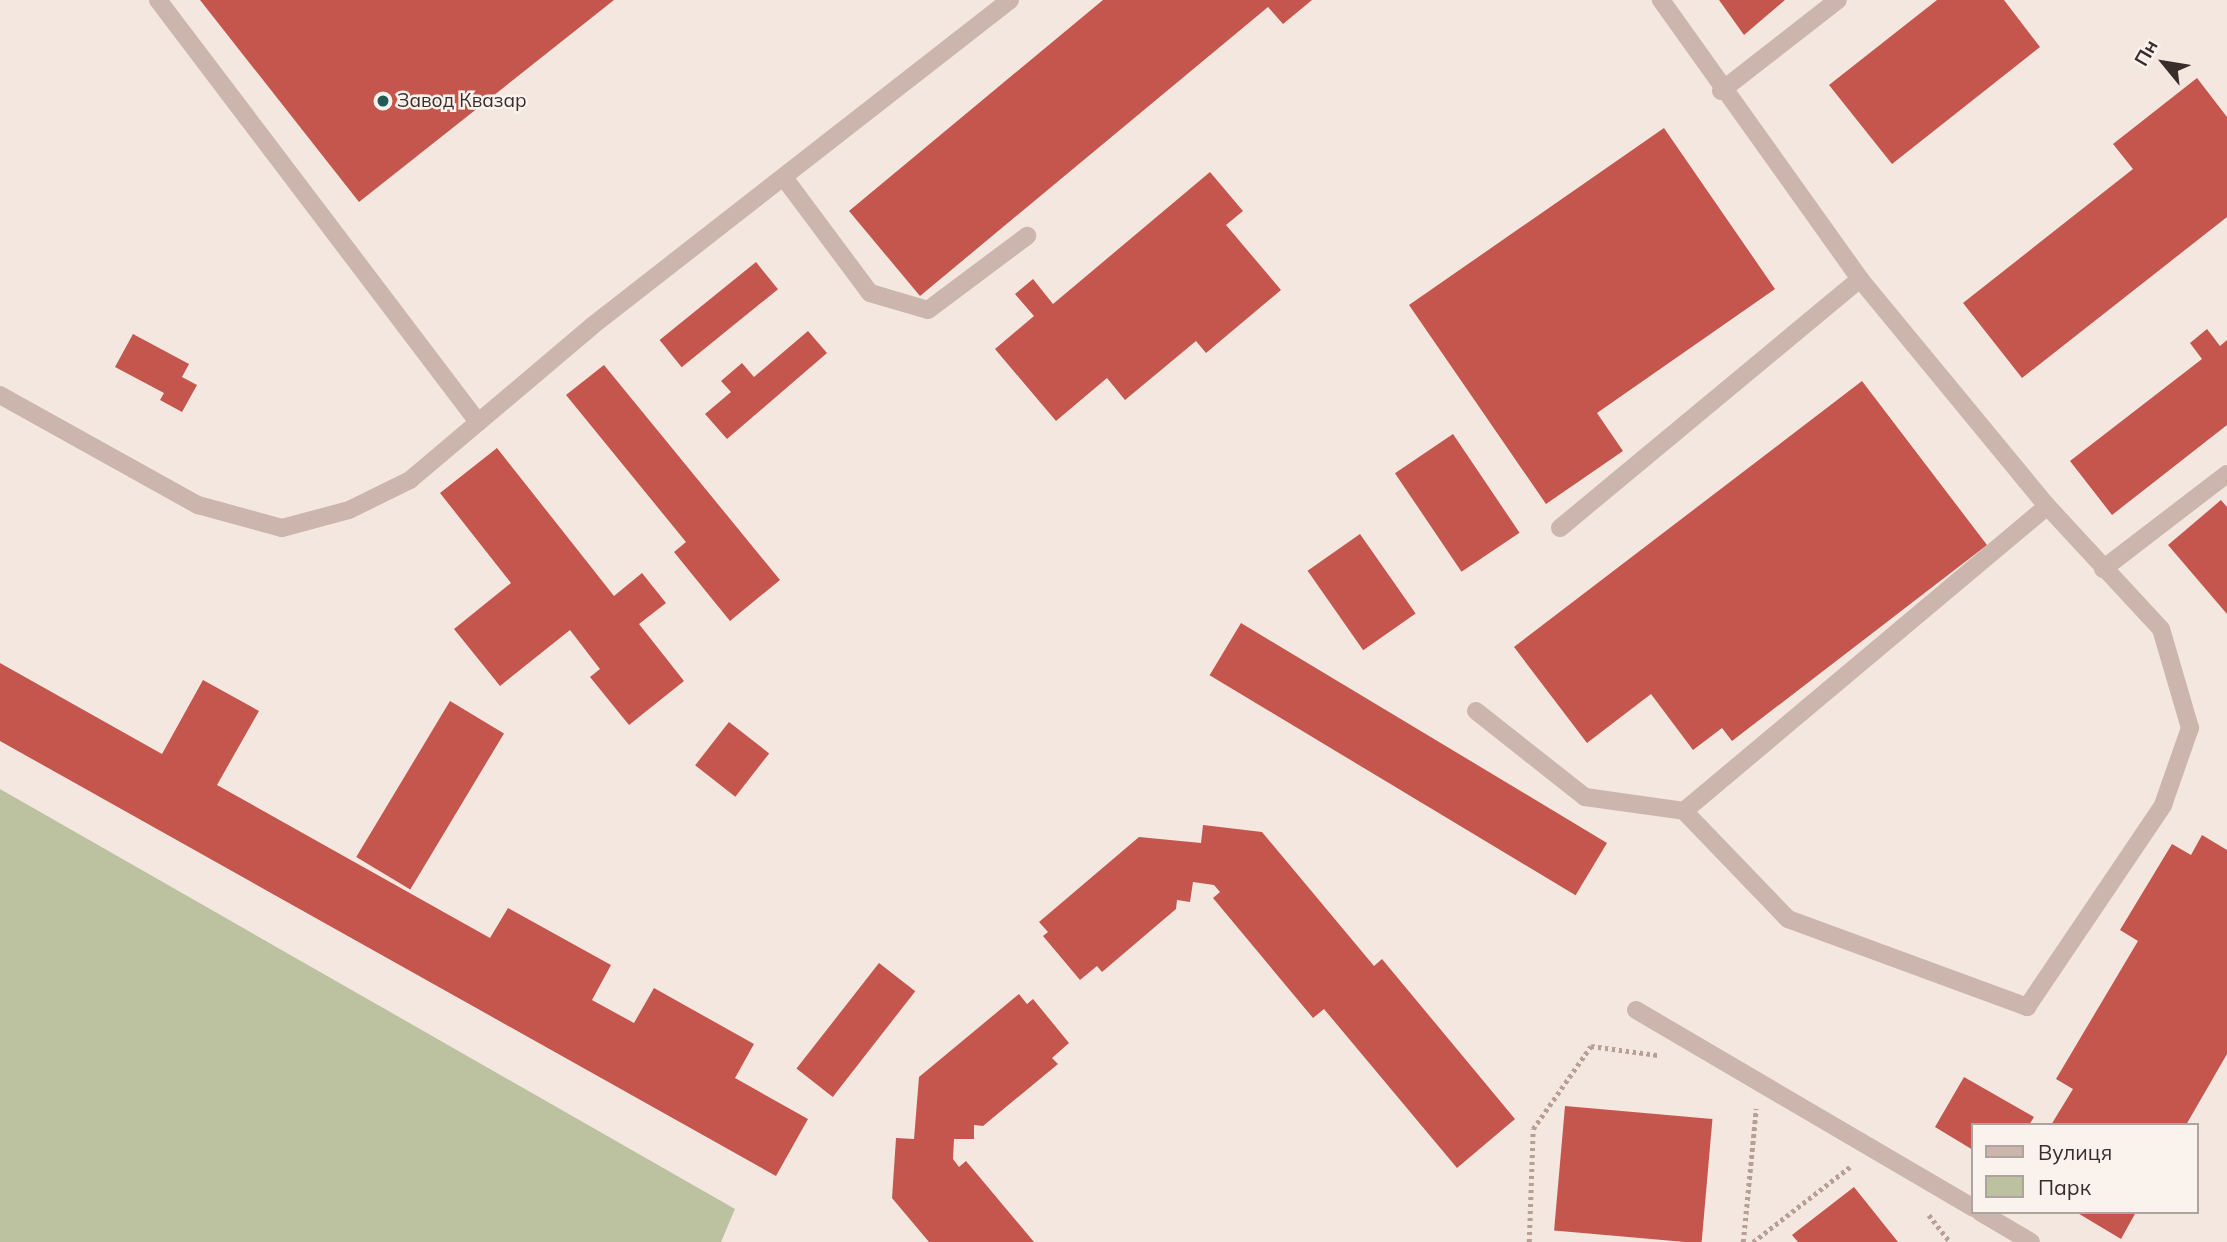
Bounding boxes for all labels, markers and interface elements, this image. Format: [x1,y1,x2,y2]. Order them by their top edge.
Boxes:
north arrow [2129,28,2199,98]
text: Пн [2129,35,2163,70]
place label: Завод Квазар [397,90,527,112]
marker: Завод Квазар [375,93,391,109]
legend [1972,1123,2199,1214]
text: Вулиця [2038,1139,2112,1165]
text: Парк [2038,1174,2091,1200]

